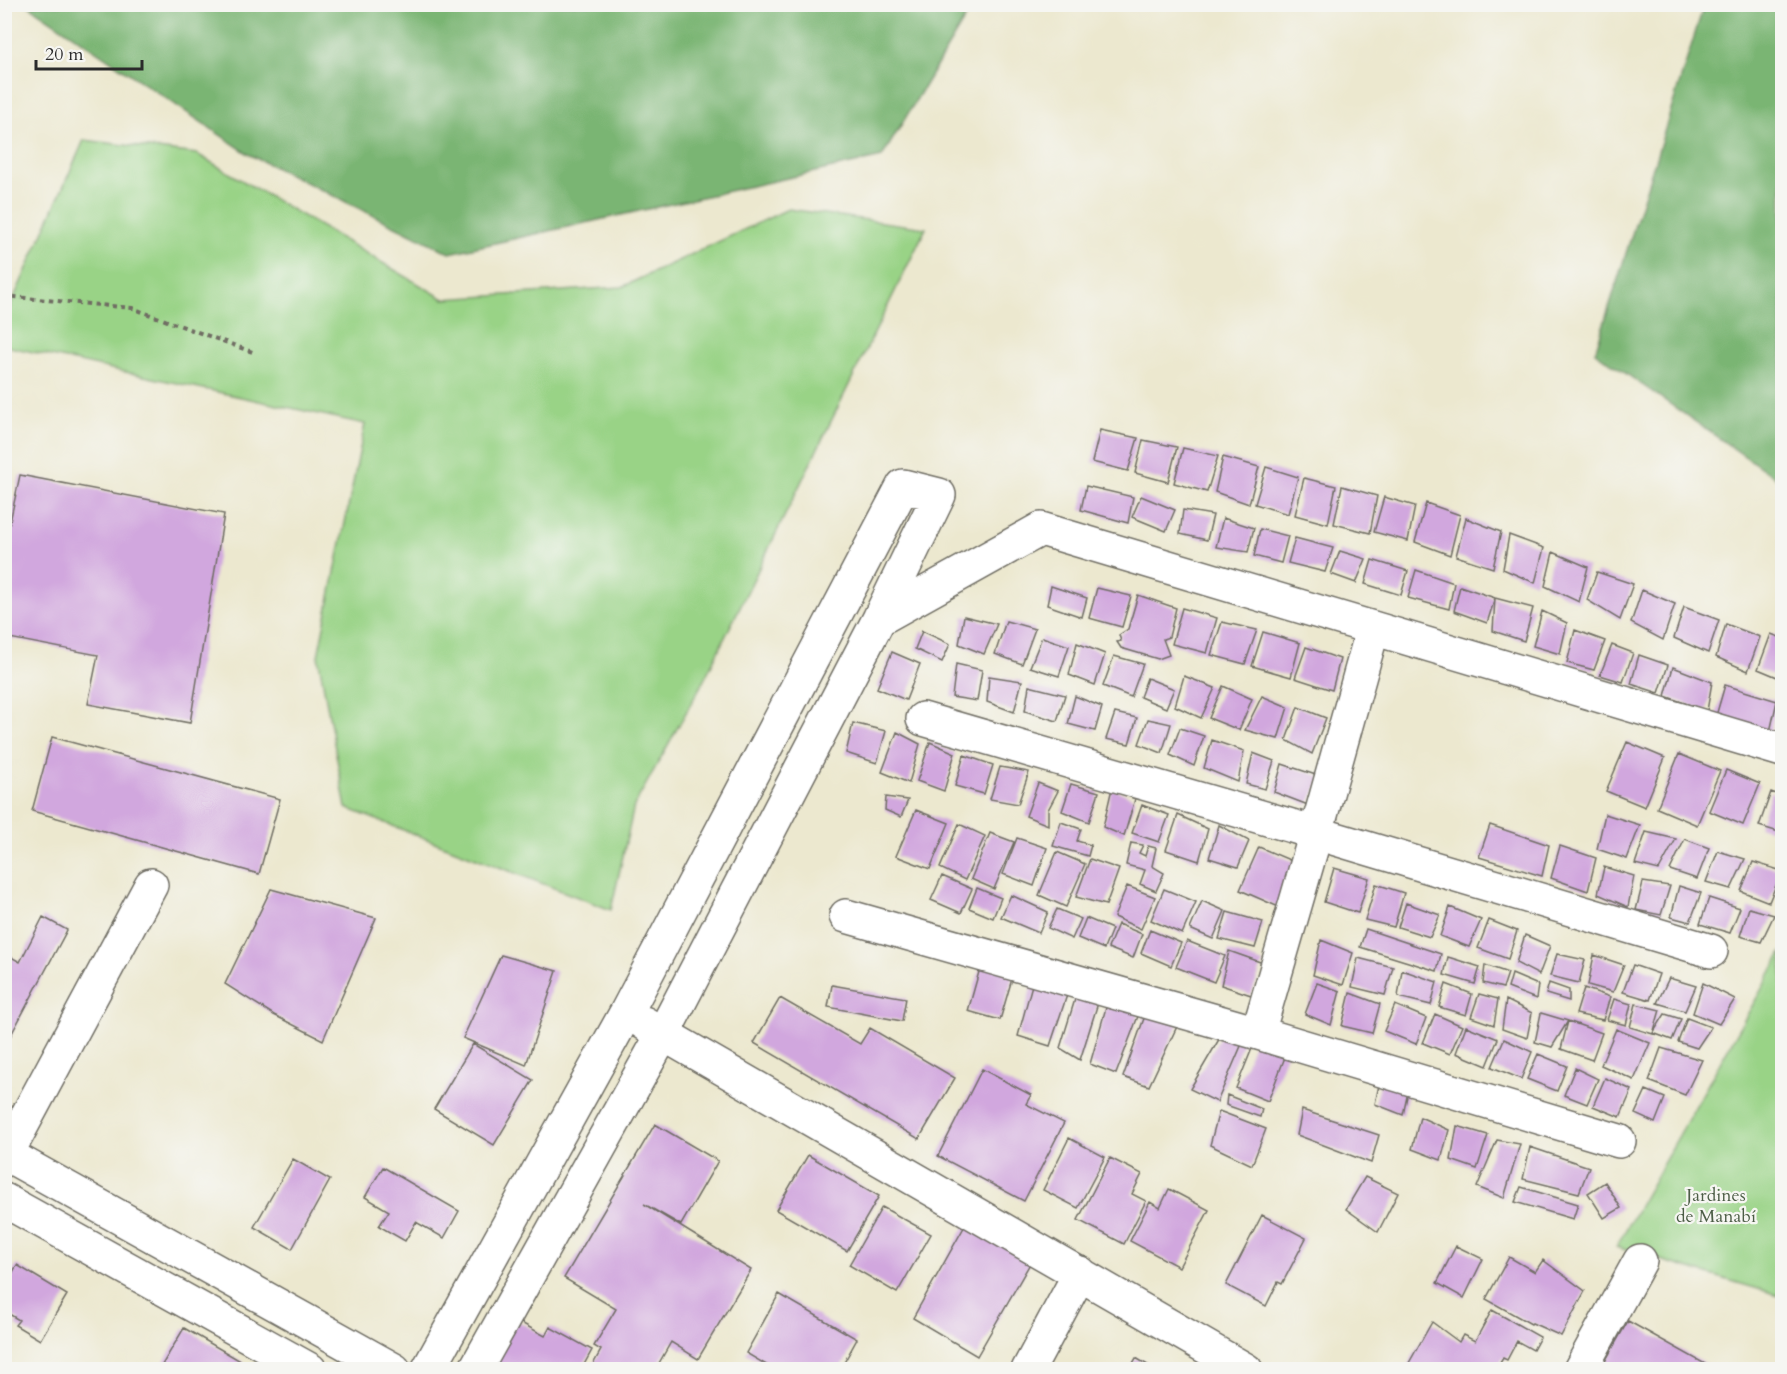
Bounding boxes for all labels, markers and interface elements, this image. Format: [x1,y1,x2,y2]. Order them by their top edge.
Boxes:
scale bar [36,33,142,71]
text: 20 m [45,42,84,67]
park label: Jardines de Manabí [1676,1183,1756,1229]

